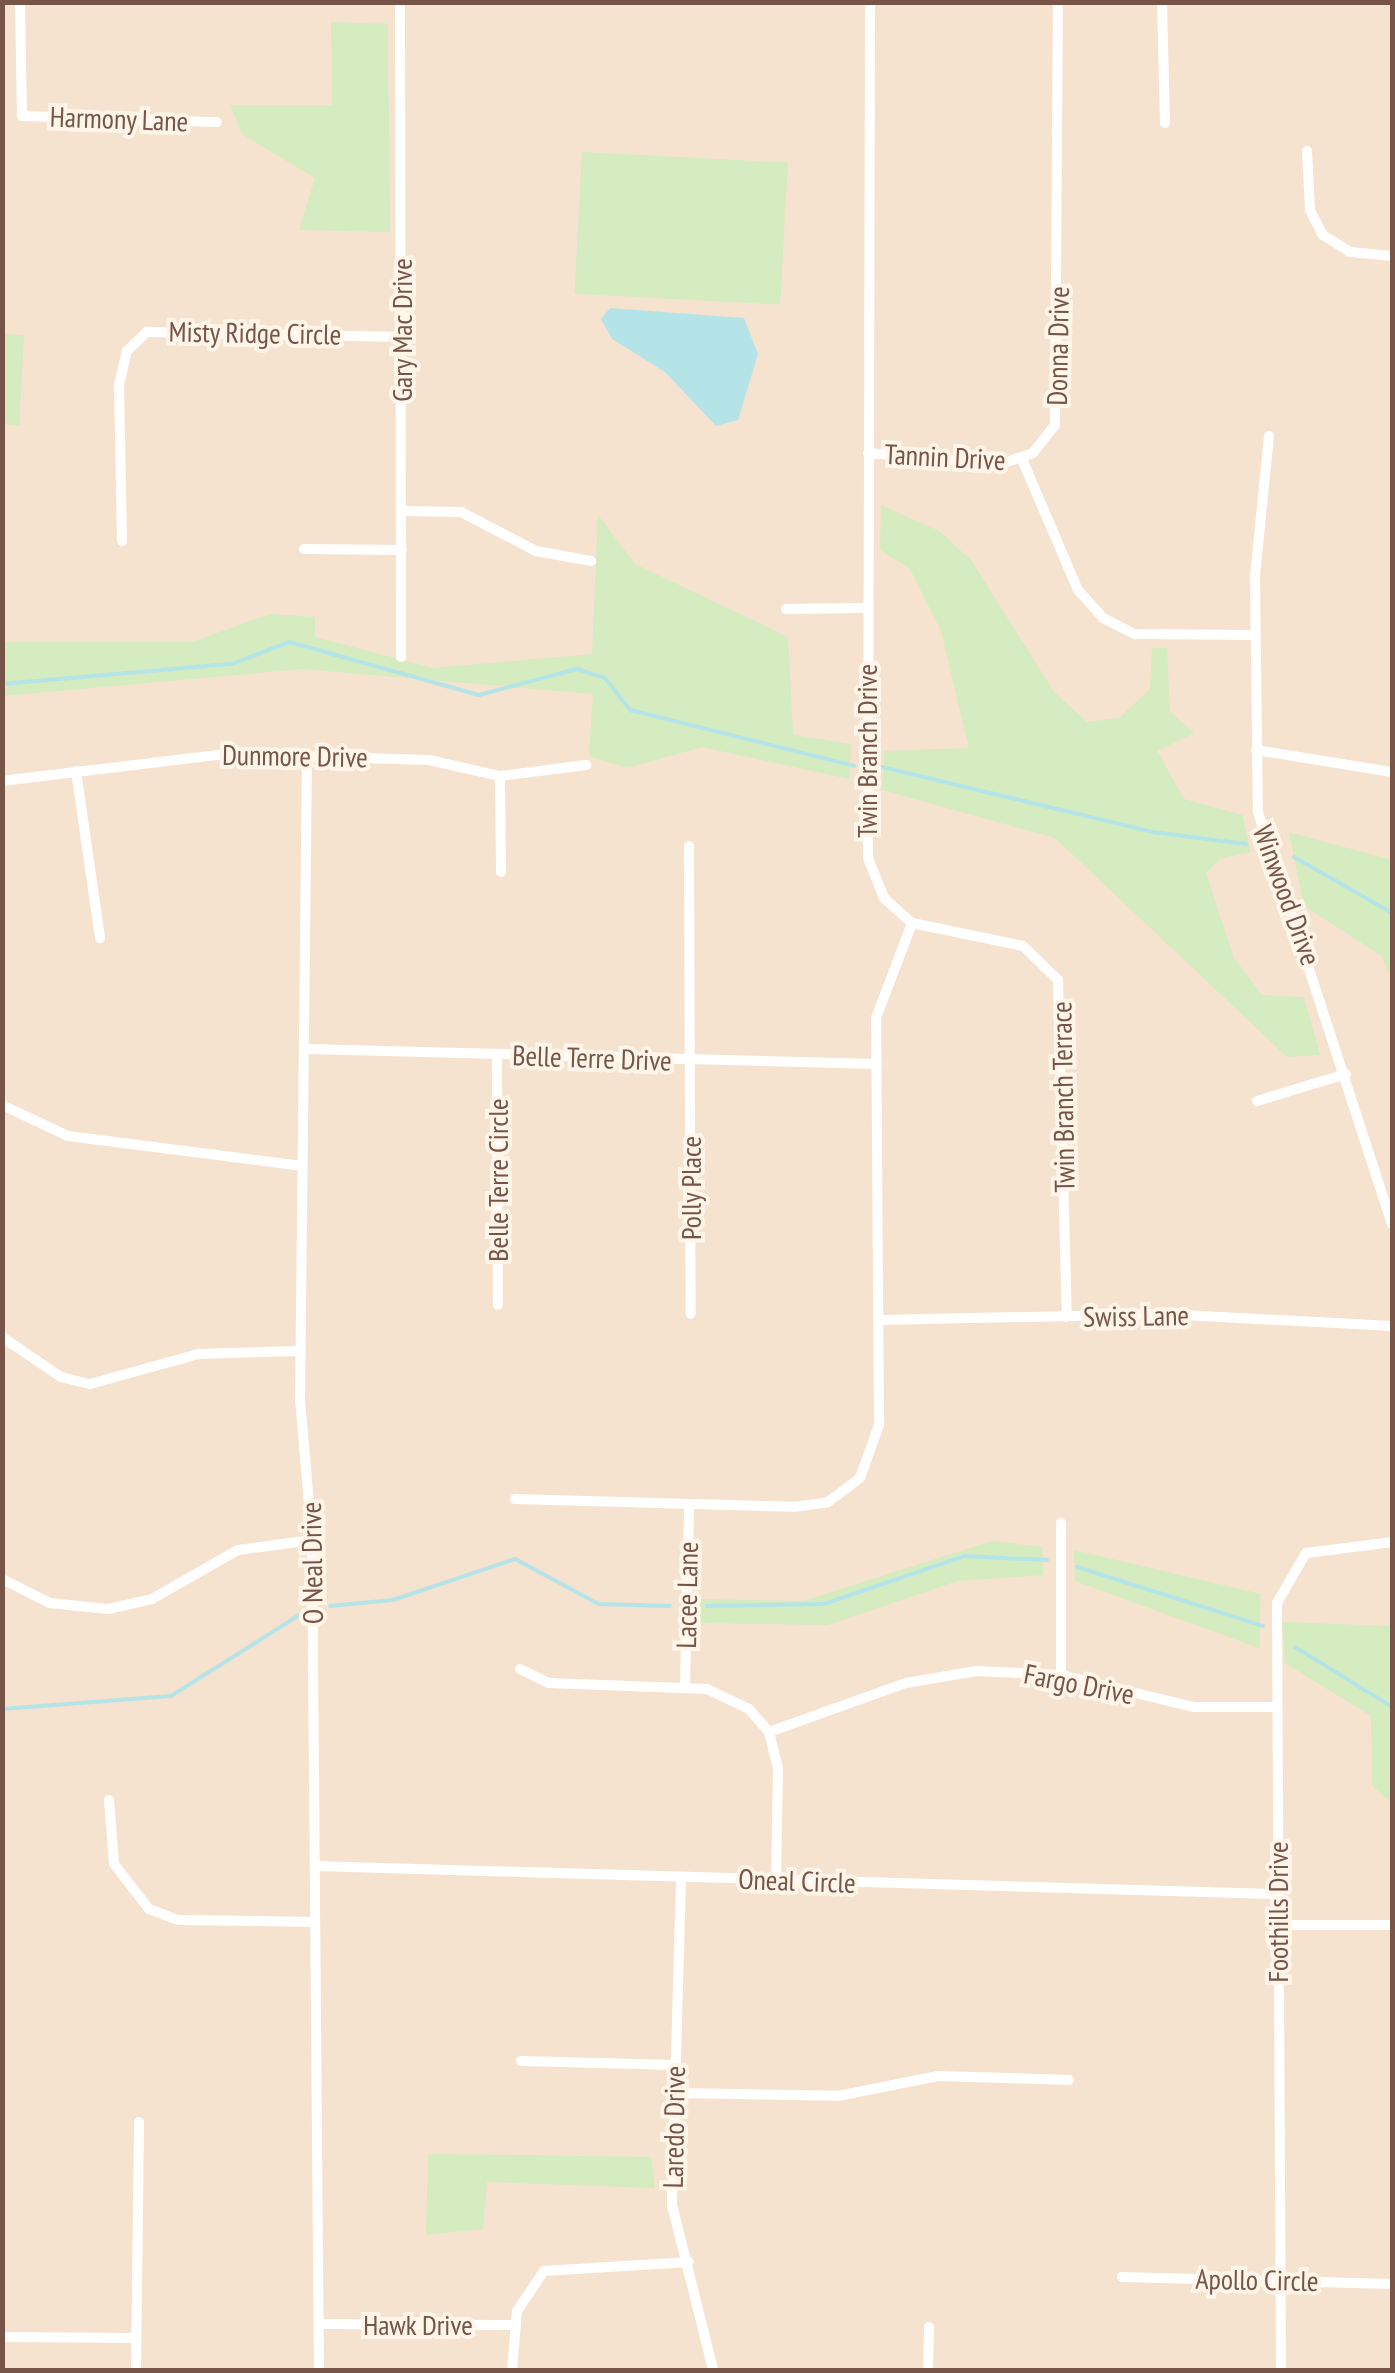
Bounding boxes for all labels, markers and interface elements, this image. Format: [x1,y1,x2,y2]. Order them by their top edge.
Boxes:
street label: Harmony Lane [49,100,189,138]
street label: Gary Mac Drive [385,258,419,402]
street label: Donna Drive [1040,286,1076,406]
street label: Misty Ridge Circle [168,315,342,351]
street label: Tannin Drive [884,437,1006,477]
street label: Twin Branch Drive [850,664,884,838]
street label: Dunmore Drive [222,738,368,774]
street label: Winwood Drive [1246,820,1328,970]
street label: Twin Branch Terrace [1045,1001,1081,1193]
street label: Belle Terre Drive [511,1038,673,1078]
street label: Belle Terre Circle [481,1098,515,1262]
street label: Polly Place [674,1136,708,1240]
street label: Swiss Lane [1083,1298,1189,1334]
street label: O Neal Drive [294,1501,330,1625]
street label: Lacee Lane [669,1541,705,1649]
street label: Fargo Drive [1021,1657,1137,1711]
street label: Foothills Drive [1261,1841,1295,1983]
street label: Oneal Circle [738,1862,856,1900]
street label: Laredo Drive [656,2065,692,2189]
street label: Apollo Circle [1195,2262,1319,2298]
street label: Hawk Drive [363,2308,473,2342]

